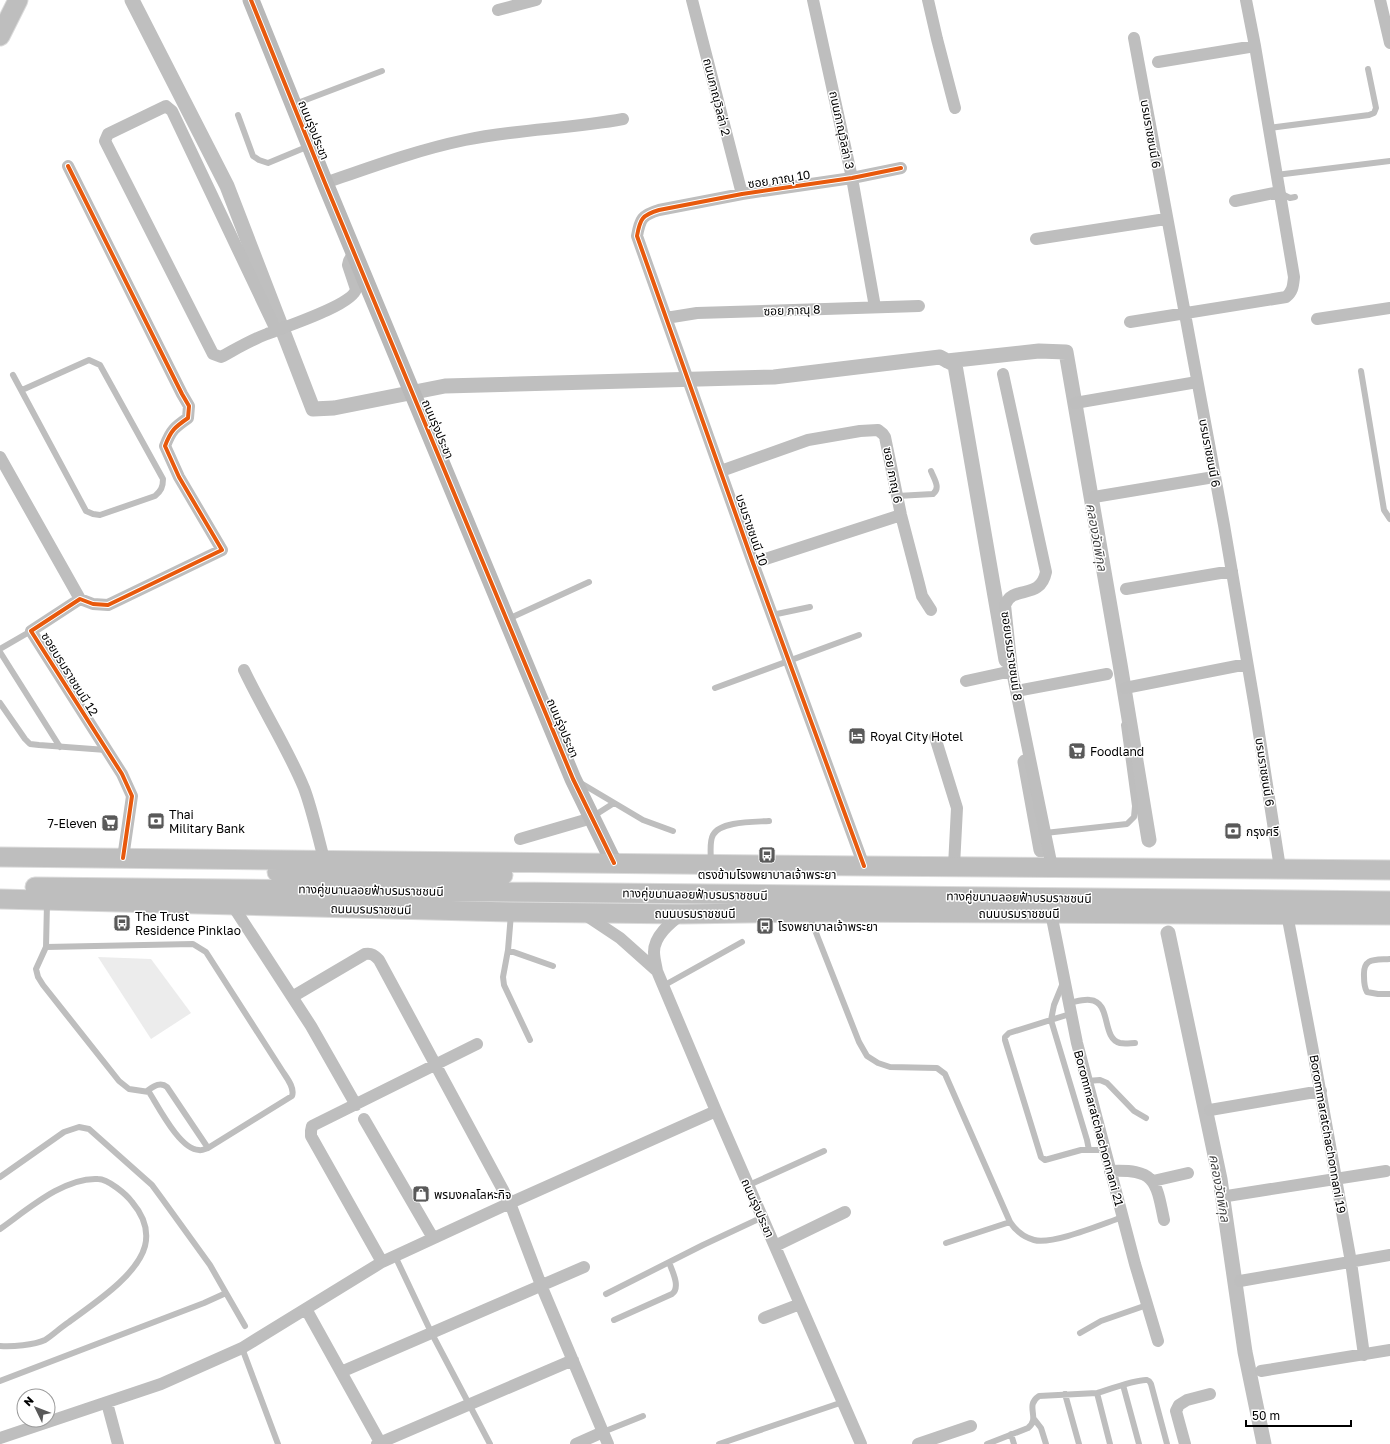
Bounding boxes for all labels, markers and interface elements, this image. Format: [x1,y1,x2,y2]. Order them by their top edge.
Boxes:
street label: ถนนภาณุวิลล่า 2 [700,57,734,137]
street label: ถนนภาณุวิลล่า 3 [826,90,858,170]
street label: ถนนรุ่งประชา [295,98,333,162]
street label: บรมราชชนนี 6 [1138,99,1164,169]
street label: ซอย ภาณุ 10 [747,167,811,191]
street label: ซอย ภาณุ 8 [763,302,821,318]
street label: ถนนรุ่งประชา [419,397,457,461]
street label: บรมราชชนนี 6 [1196,418,1224,488]
street label: ซอย ภาณุ 6 [880,446,906,504]
street label: บรมราชชนนี 10 [733,492,771,568]
water label: คลองวัดพิกุล [1082,502,1111,573]
street label: ซอยบรมราชชนนี 8 [998,610,1026,702]
street label: ซอยบรมราชชนนี 12 [38,629,102,719]
street label: ถนนรุ่งประชา [544,696,582,760]
hotel icon: Royal City Hotel [847,726,867,746]
place label: Royal City Hotel [870,729,963,744]
street label: บรมราชชนนี 6 [1252,737,1278,807]
supermarket icon: Foodland [1067,741,1087,761]
place label: Foodland [1090,744,1144,759]
place label: Thai Military Bank [169,807,245,836]
bank icon: Thai Military Bank [146,811,166,831]
supermarket icon: 7-Eleven [100,813,120,833]
place label: 7-Eleven [47,816,97,831]
bank icon: กรุงศรี [1223,821,1243,841]
place label: กรุงศรี [1246,824,1279,839]
bus stop icon: ตรงข้ามโรงพยาบาลเจ้าพระยา [757,845,777,865]
place label: ตรงข้ามโรงพยาบาลเจ้าพระยา [698,867,836,882]
street label: ทางคู่ขนานลอยฟ้าบรมราชชนนี [298,881,444,899]
street label: ทางคู่ขนานลอยฟ้าบรมราชชนนี [622,885,768,903]
street label: ทางคู่ขนานลอยฟ้าบรมราชชนนี [946,888,1092,906]
street label: ถนนบรมราชชนนี [330,901,412,917]
street label: ถนนบรมราชชนนี [654,906,736,921]
street label: ถนนบรมราชชนนี [978,906,1060,921]
place label: The Trust Residence Pinklao [135,909,241,938]
bus stop icon: The Trust Residence Pinklao [112,913,132,933]
bus stop icon: โรงพยาบาลเจ้าพระยา [755,916,775,936]
place label: โรงพยาบาลเจ้าพระยา [778,919,878,934]
street label: Borommaratchachonnani 21 [1071,1048,1127,1208]
street label: Borommaratchachonnani 19 [1307,1053,1349,1215]
water label: คลองวัดพิกุล [1205,1153,1234,1224]
street label: ถนนรุ่งประชา [738,1176,778,1240]
shop icon: พรมงคลโลหะกิจ [411,1184,431,1204]
place label: พรมงคลโลหะกิจ [434,1187,511,1202]
north arrow [16,1388,56,1428]
text: N [21,1393,36,1408]
scale bar [1246,1402,1351,1428]
text: 50 m [1252,1408,1280,1423]

